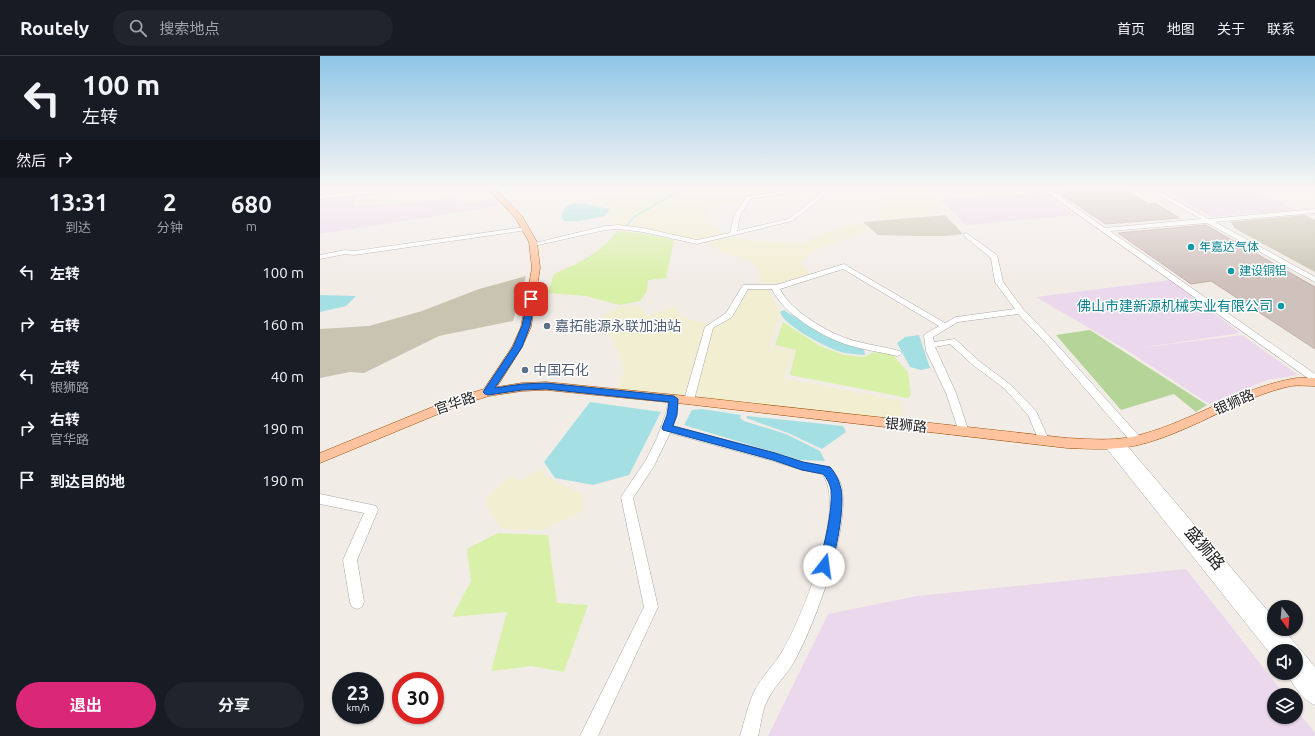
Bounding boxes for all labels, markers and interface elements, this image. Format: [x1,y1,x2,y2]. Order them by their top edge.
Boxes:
search box [113,10,393,46]
text: Routely [20,17,89,39]
icon: search [127,17,149,39]
text: 搜索地点 [159,20,219,37]
text: 首页 [1117,21,1145,37]
text: 地图 [1167,21,1195,37]
text: 关于 [1217,21,1245,37]
text: 联系 [1267,21,1295,37]
text: 100 m [82,69,160,100]
icon: left [16,72,68,124]
text: 左转 [82,106,118,126]
icon: right [54,148,76,170]
text: 然后 [16,152,46,169]
text: 13:31 [48,189,108,216]
text: 2 [163,189,177,216]
text: 680 [231,191,272,218]
text: m [246,219,257,233]
text: 到达 [65,220,91,234]
text: 分钟 [157,220,183,234]
place label: 年嘉达气体 [1199,240,1259,253]
marker: 年嘉达气体 [1186,242,1196,252]
icon: left [16,261,38,283]
text: 100 m [262,264,304,281]
place label: 建设铜铝 [1239,264,1287,277]
text: 左转 [50,265,80,282]
marker: 建设铜铝 [1226,266,1236,276]
pin [514,282,548,316]
icon: arrive [520,288,542,310]
place label: 佛山市建新源机械实业有限公司 [1077,298,1273,314]
marker: 佛山市建新源机械实业有限公司 [1276,301,1286,311]
icon: right [16,313,38,335]
text: 160 m [262,316,304,333]
text: 右转 [50,317,80,334]
place label: 嘉拓能源永联加油站 [555,318,681,334]
marker: 嘉拓能源永联加油站 [542,321,552,331]
text: 左转 [50,359,80,376]
place label: 中国石化 [533,362,589,378]
icon: left [16,365,38,387]
marker: 中国石化 [520,365,530,375]
text: 40 m [271,368,304,385]
text: 银狮路 [50,380,89,394]
street label: 银狮路 [1212,386,1256,418]
street label: 官华路 [433,389,477,417]
text: 右转 [50,411,80,428]
street label: 银狮路 [884,415,928,435]
icon: right [16,417,38,439]
text: 190 m [262,420,304,437]
text: 官华路 [50,432,89,446]
icon: arrive [16,469,38,491]
text: 190 m [262,472,304,489]
text: 到达目的地 [50,473,125,490]
street label: 盛狮路 [1182,522,1229,573]
position arrow [803,545,845,587]
north arrow [1267,600,1303,636]
map controls [1267,600,1303,724]
button: sound [1267,644,1303,680]
speed limit sign: 30 [392,672,444,724]
text: 23 [347,681,369,704]
button: 退出 [16,682,156,728]
button: 分享 [164,682,304,728]
button: layers [1267,688,1303,724]
text: km/h [346,702,370,713]

